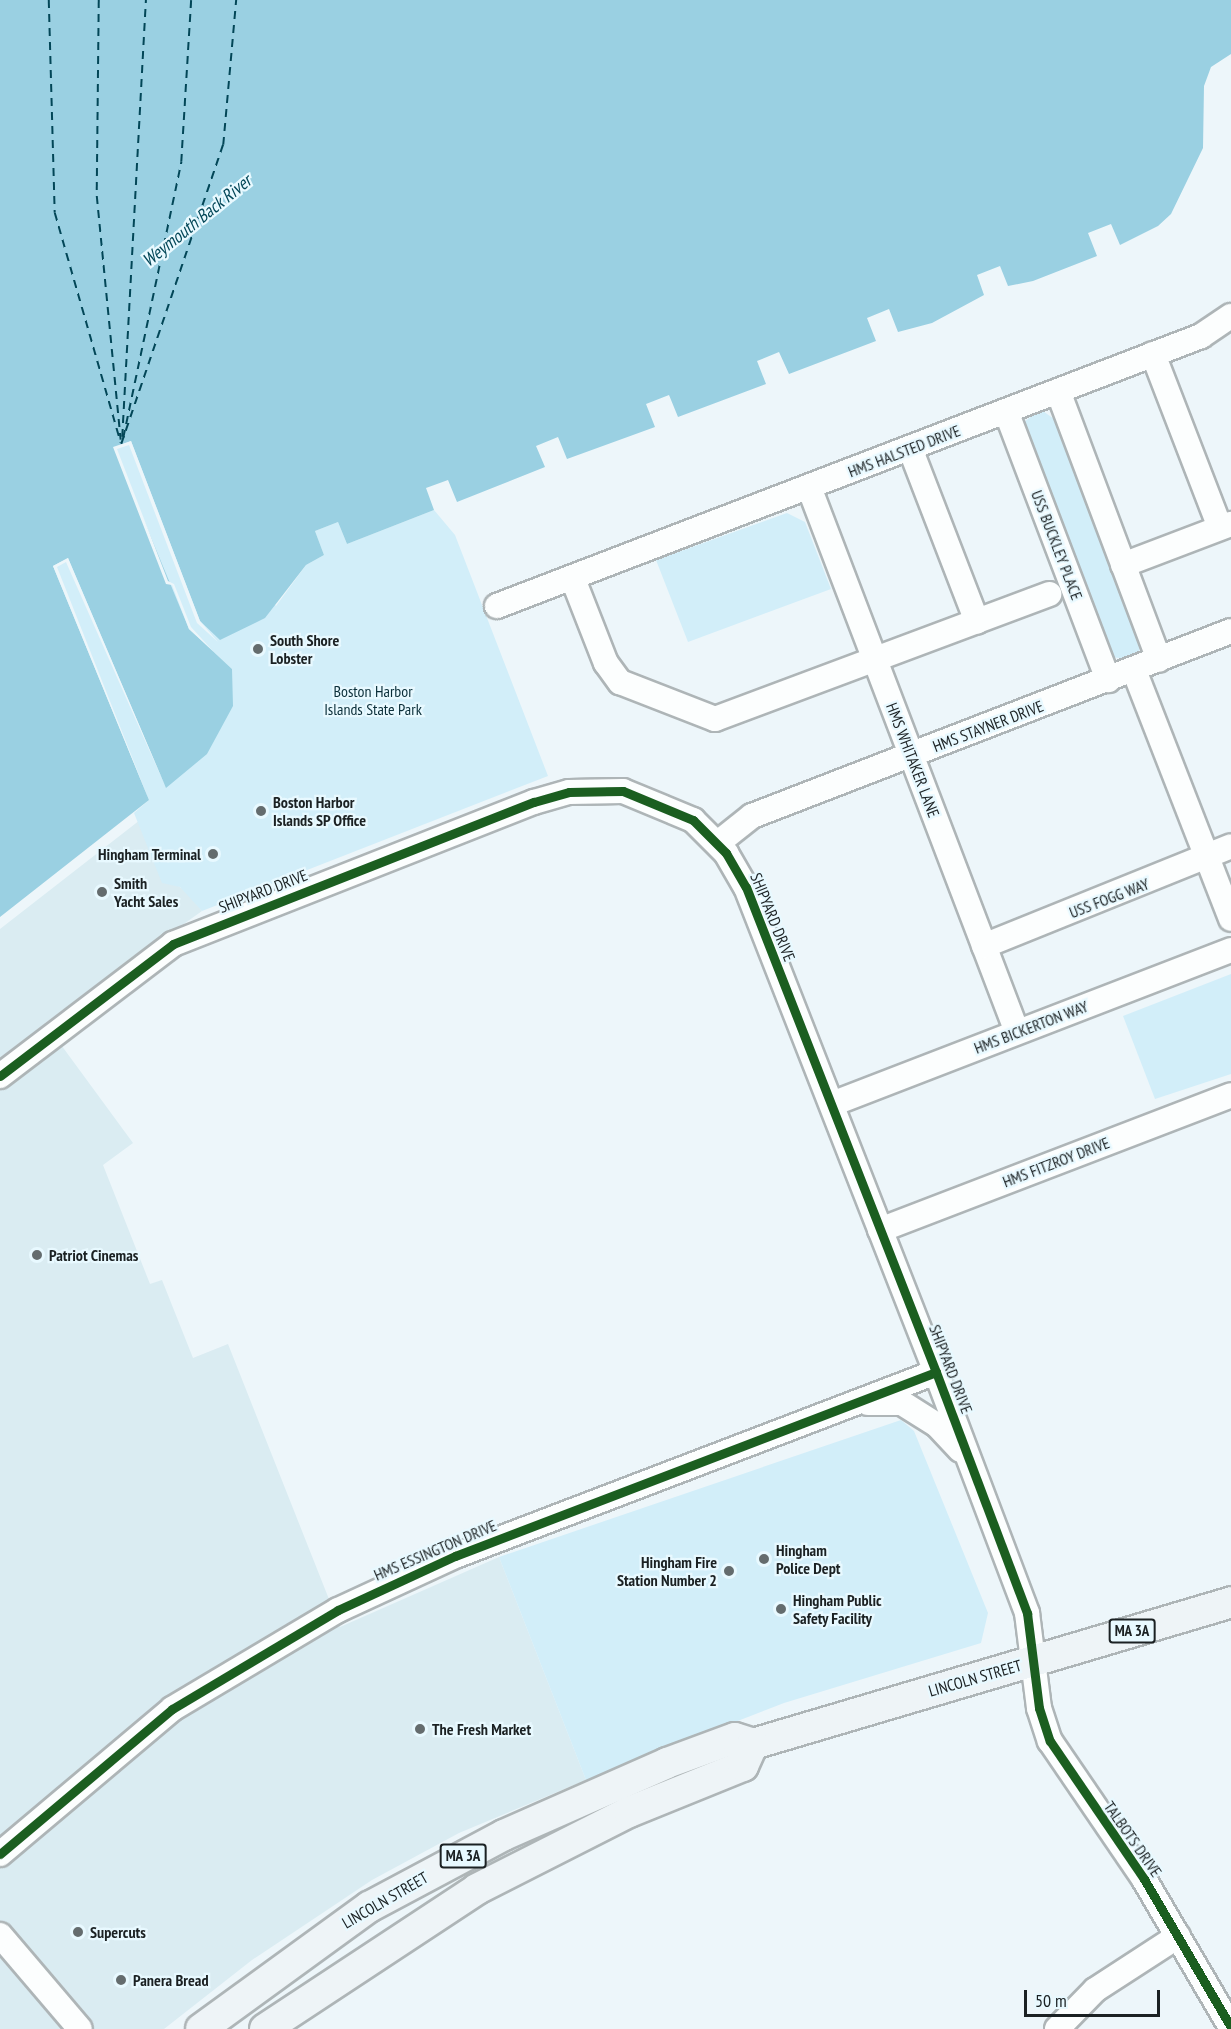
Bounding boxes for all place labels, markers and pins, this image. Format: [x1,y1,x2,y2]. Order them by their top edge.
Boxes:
place label: South Shore Lobster [270,630,339,668]
marker: South Shore Lobster [251,642,265,656]
place label: Boston Harbor Islands SP Office [273,792,367,830]
marker: Boston Harbor Islands SP Office [254,804,268,818]
place label: Hingham Terminal [98,844,201,864]
marker: Hingham Terminal [206,847,220,861]
place label: Smith Yacht Sales [114,873,178,911]
marker: Smith Yacht Sales [95,885,109,899]
place label: Patriot Cinemas [49,1245,139,1265]
marker: Patriot Cinemas [30,1248,44,1262]
place label: Hingham Police Dept [776,1540,840,1578]
place label: Hingham Fire Station Number 2 [617,1552,717,1590]
marker: Hingham Police Dept [757,1552,771,1566]
marker: Hingham Fire Station Number 2 [722,1564,736,1578]
place label: Hingham Public Safety Facility [793,1590,882,1628]
marker: Hingham Public Safety Facility [774,1602,788,1616]
place label: The Fresh Market [432,1719,531,1739]
marker: The Fresh Market [413,1722,427,1736]
place label: Supercuts [90,1922,146,1942]
marker: Supercuts [71,1925,85,1939]
place label: Panera Bread [133,1970,209,1990]
marker: Panera Bread [114,1973,128,1987]

